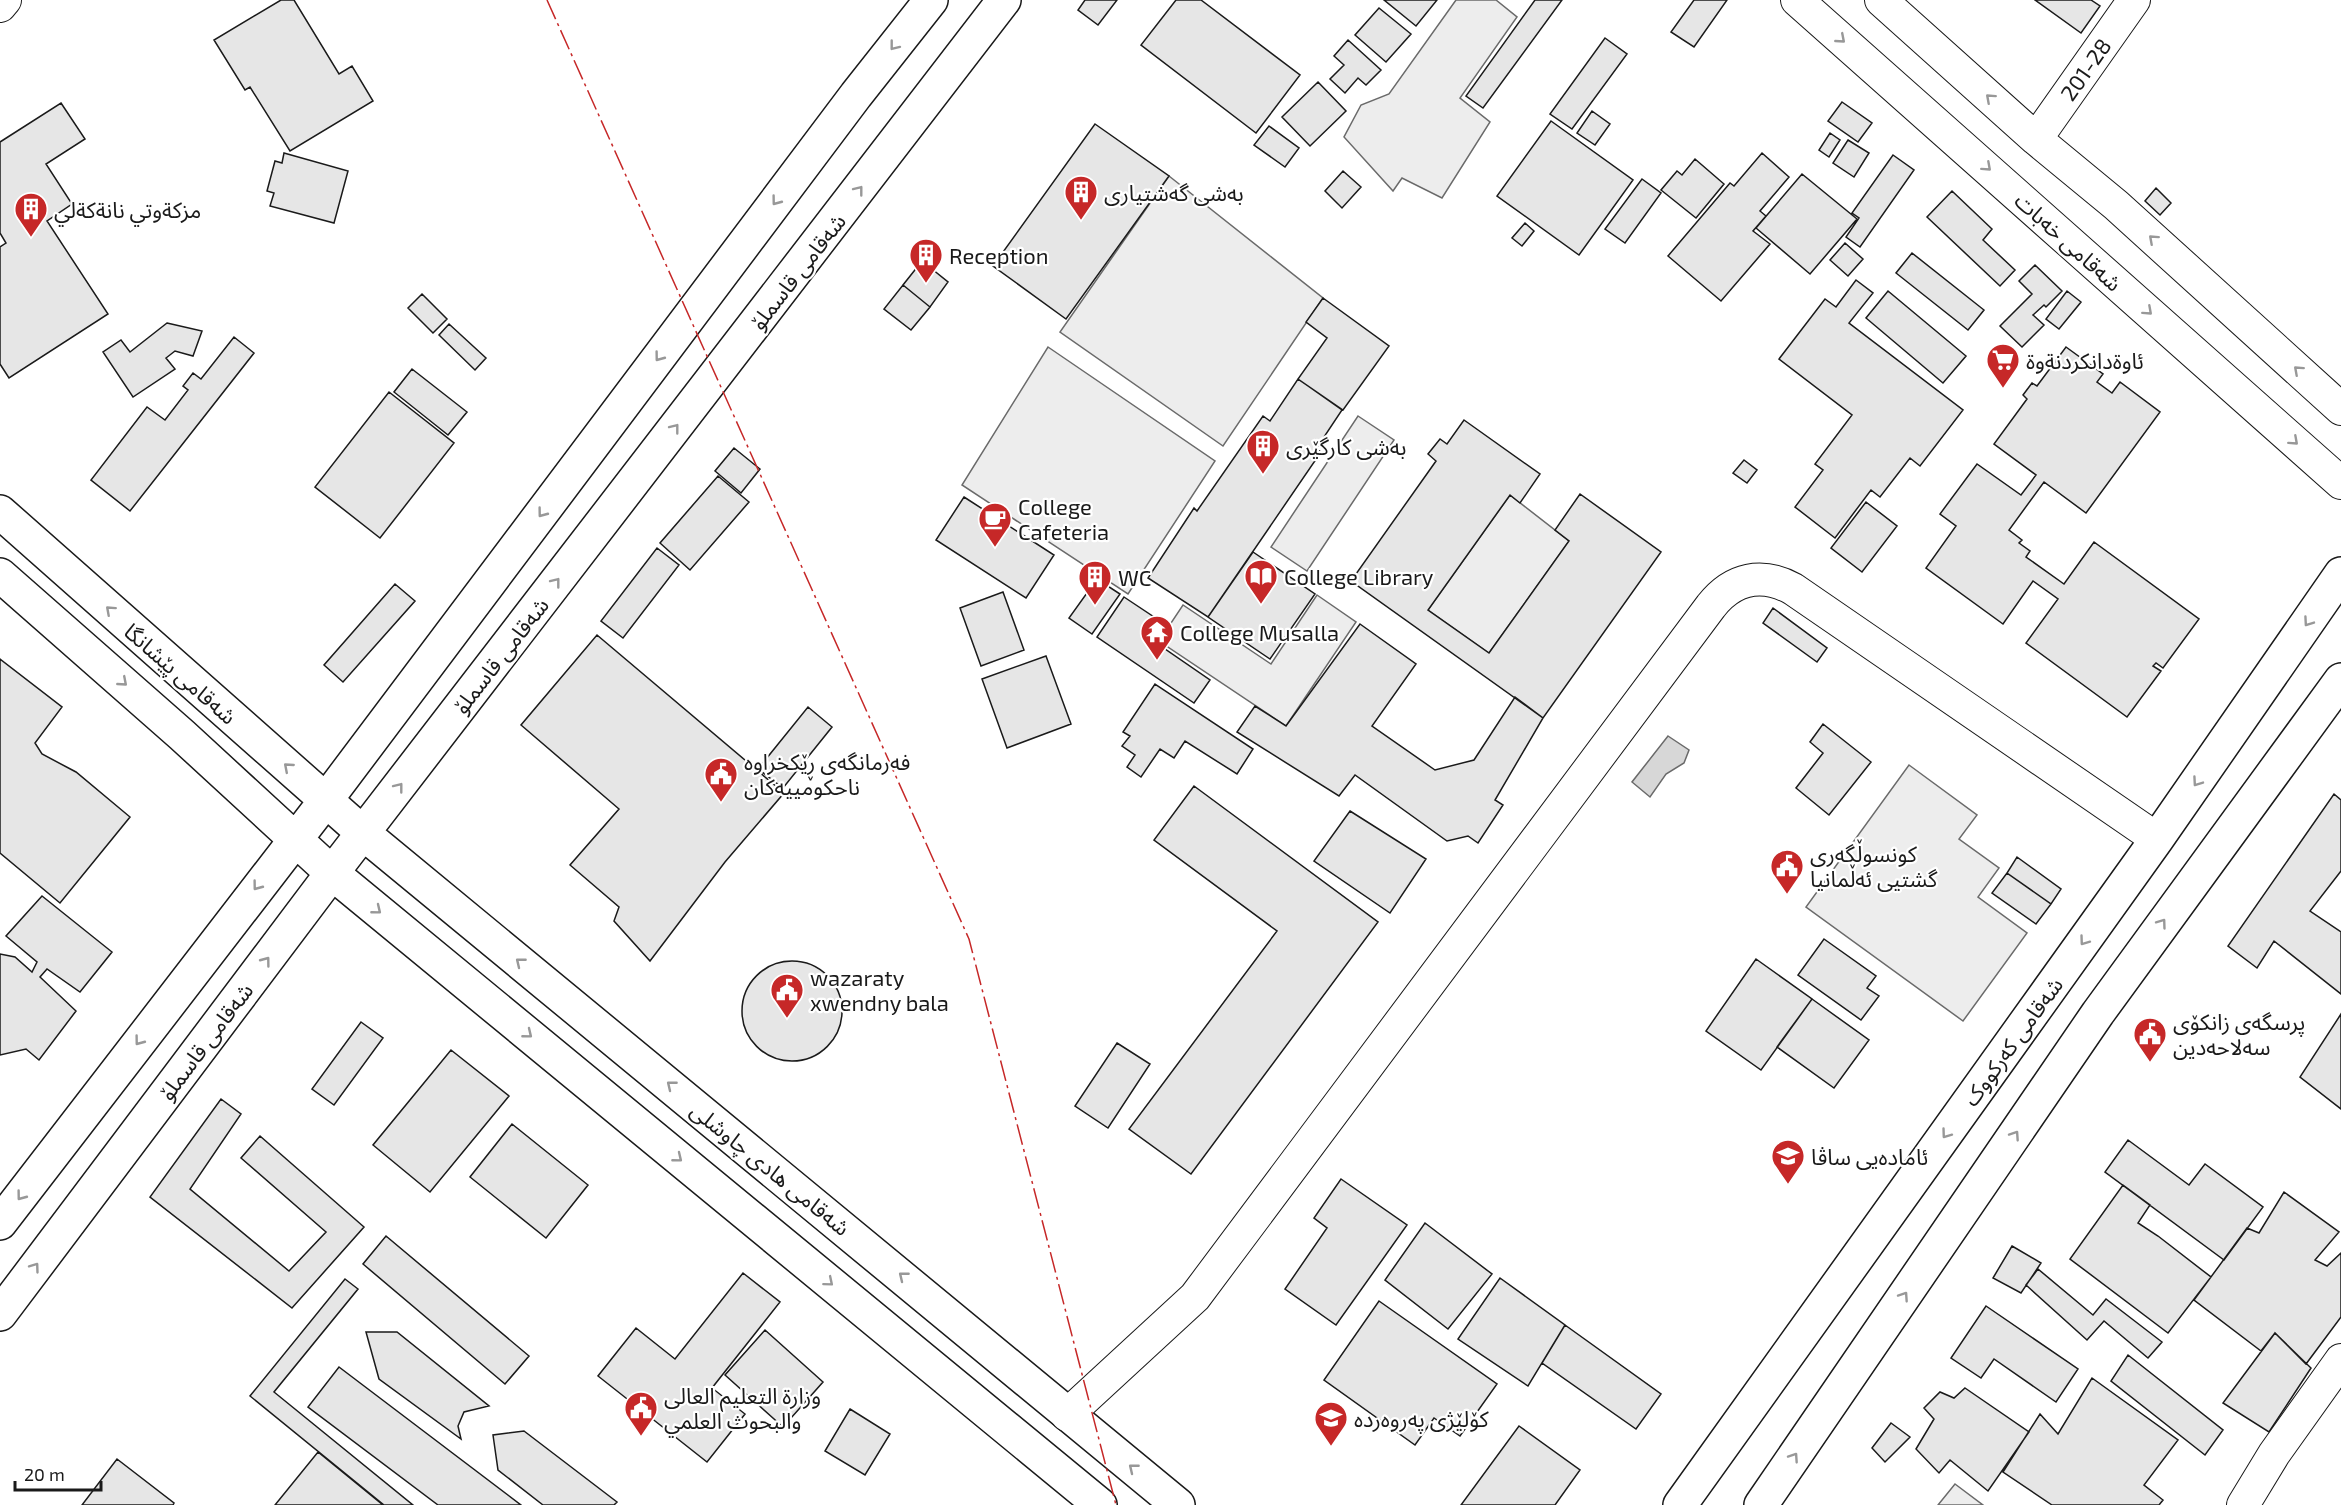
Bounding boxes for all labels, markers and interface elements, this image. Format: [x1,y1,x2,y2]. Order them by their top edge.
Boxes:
one-way arrow [1834,31,1845,42]
street label: 201-28 [2054,33,2116,105]
one-way arrow [891,39,902,50]
one-way arrow [1986,94,1997,105]
one-way arrow [1980,160,1991,171]
building icon: بەشی گەشتیاری [1063,174,1099,221]
place label: بەشی گەشتیاری [1104,179,1244,207]
one-way arrow [851,186,862,197]
street label: شەقامی خەبات [2010,186,2128,296]
building icon: مزكةوتي نانةكةلي [13,191,49,238]
one-way arrow [772,194,783,205]
place label: مزكةوتي نانةكةلي [54,196,201,227]
street label: شەقامی قاسملۆ [744,208,851,335]
one-way arrow [2149,235,2160,246]
building icon: Reception [908,237,944,284]
place label: Reception [949,242,1049,268]
one-way arrow [2142,304,2152,315]
supermarket icon: ئاوةدانكردنةوة [1985,342,2021,389]
place label: ئاوةدانكردنةوة [2026,347,2144,374]
one-way arrow [655,350,666,361]
one-way arrow [2294,366,2304,377]
one-way arrow [668,423,679,434]
building icon: بەشی کارگێری [1245,428,1281,475]
place label: بەشی کارگێری [1286,433,1406,461]
one-way arrow [2287,434,2298,445]
place label: College Cafeteria [1018,493,1109,544]
cafe icon: College Cafeteria [977,501,1013,548]
one-way arrow [538,506,549,517]
library icon: College Library [1243,558,1279,605]
building icon: WC [1077,559,1113,606]
place label: College Library [1284,563,1434,589]
place label: WC [1118,564,1151,590]
one-way arrow [549,578,560,589]
street label: شەقامی قاسملۆ [447,592,554,719]
one-way arrow [106,606,117,617]
temple icon: College Musalla [1139,614,1175,661]
one-way arrow [2304,615,2315,626]
street label: شەقامی پێشانگا [117,617,242,731]
place label: College Musalla [1180,619,1339,645]
one-way arrow [116,675,127,686]
place label: فەرمانگەی ڕێکخراوە ناحکومییەکان [744,748,910,800]
public building icon: فەرمانگەی ڕێکخراوە ناحکومییەکان [703,756,739,803]
one-way arrow [284,763,295,774]
one-way arrow [2192,776,2204,786]
one-way arrow [392,782,403,793]
place label: کونسوڵگەری گشتیی ئەڵمانیا [1810,839,1938,892]
public building icon: کونسوڵگەری گشتیی ئەڵمانیا [1769,848,1805,895]
one-way arrow [254,879,265,890]
one-way arrow [370,903,381,914]
one-way arrow [2155,919,2166,930]
one-way arrow [2080,935,2091,946]
one-way arrow [258,956,269,967]
one-way arrow [516,958,527,969]
place label: wazaraty xwendny bala [810,964,949,1015]
public building icon: wazaraty xwendny bala [769,972,805,1019]
street label: شەقامی کەرکووک [1957,972,2069,1111]
street label: شەقامی قاسملۆ [152,977,258,1105]
place label: پرسگەی زانکۆی سەلاحەدین [2173,1008,2305,1060]
public building icon: پرسگەی زانکۆی سەلاحەدین [2132,1016,2168,1063]
one-way arrow [521,1027,532,1038]
one-way arrow [135,1034,146,1045]
one-way arrow [667,1082,678,1093]
street label: شەقامی هادی چاوشلی [684,1096,856,1243]
one-way arrow [1942,1127,1953,1138]
one-way arrow [2007,1131,2019,1141]
school or university icon: ئامادەیی ساڤا [1770,1138,1806,1185]
place label: ئامادەیی ساڤا [1811,1143,1928,1170]
one-way arrow [672,1150,683,1161]
one-way arrow [17,1189,28,1200]
one-way arrow [28,1263,39,1274]
one-way arrow [898,1272,909,1283]
one-way arrow [822,1275,833,1286]
one-way arrow [1897,1292,1908,1303]
place label: وزارة التعليم العالى والبحوث العلمي [664,1382,821,1438]
public building icon: وزارة التعليم العالى والبحوث العلمي [623,1390,659,1437]
school or university icon: کۆلێژی پەروەردە [1313,1400,1349,1447]
place label: کۆلێژی پەروەردە [1354,1405,1490,1434]
one-way arrow [1787,1452,1798,1463]
scale bar [15,1454,100,1492]
text: 20 m [24,1463,65,1485]
one-way arrow [1129,1465,1140,1476]

